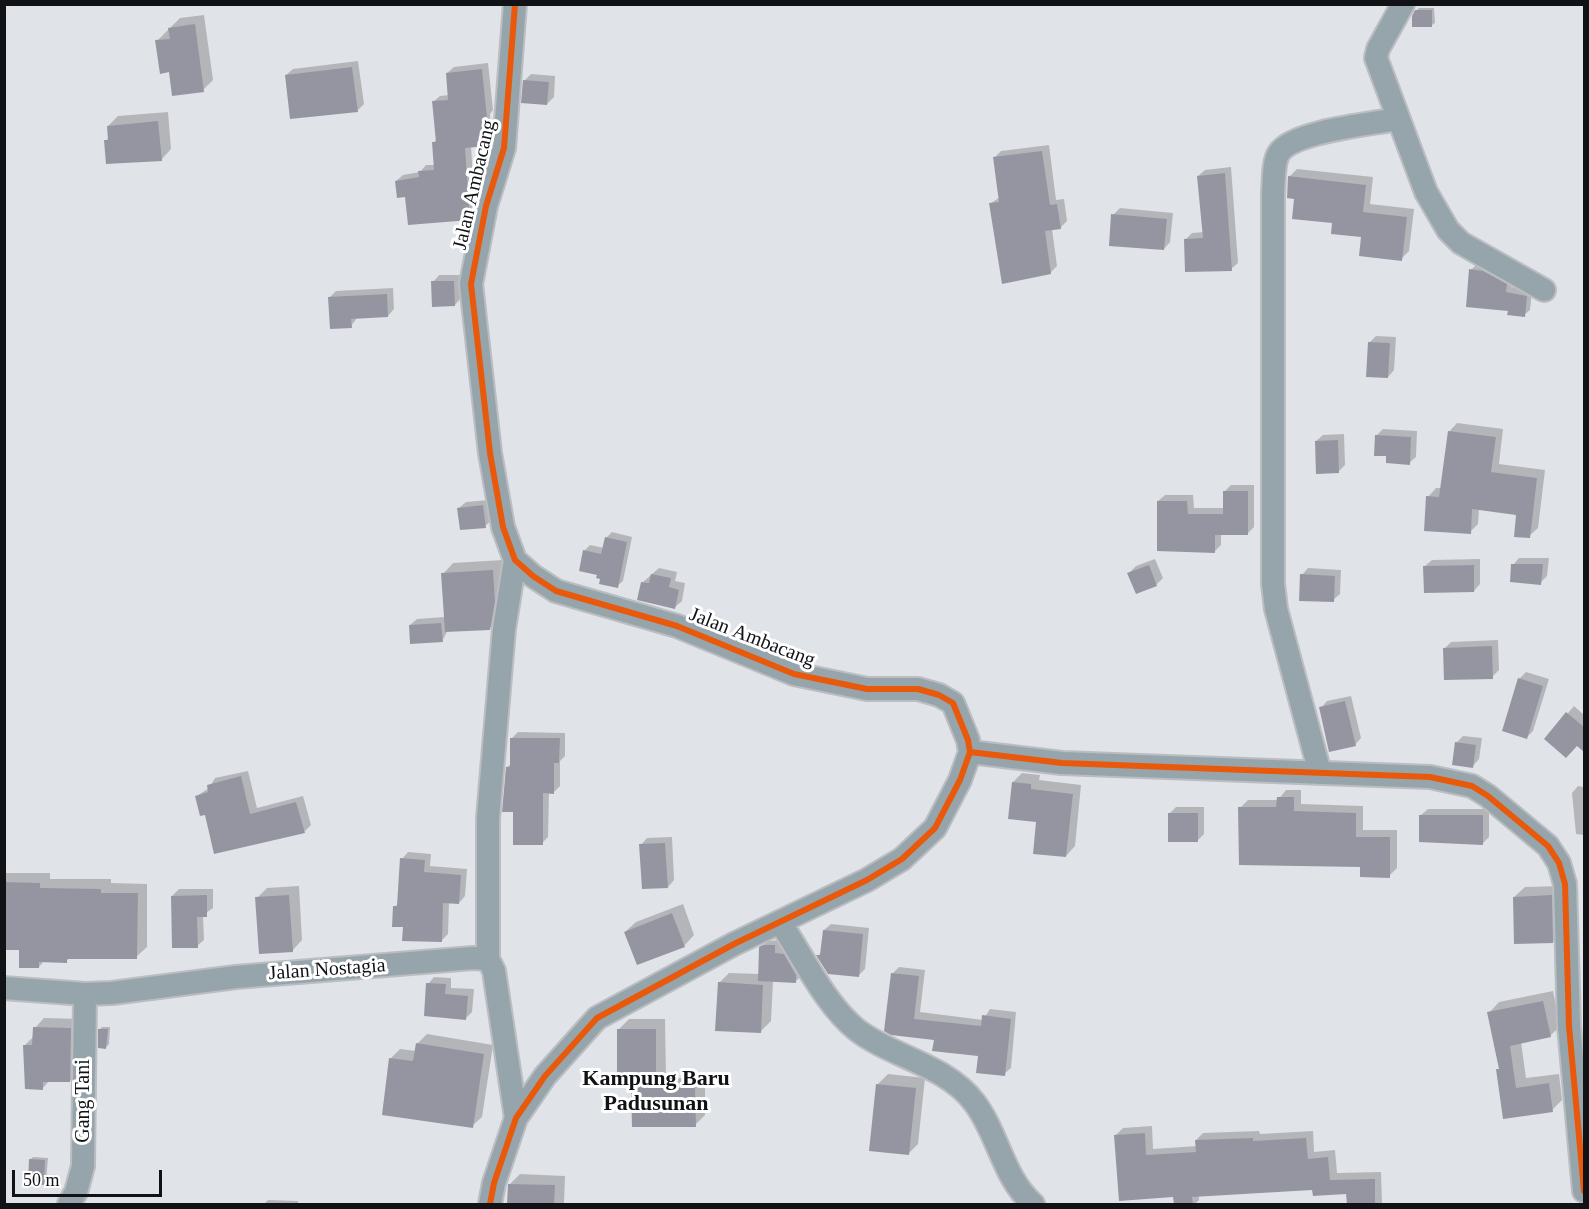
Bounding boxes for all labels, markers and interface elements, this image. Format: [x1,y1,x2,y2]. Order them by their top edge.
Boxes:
street label: Jalan Ambacang [448,118,502,252]
street label: Jalan Ambacang [686,603,818,673]
street label: Jalan Nostagia [268,954,386,986]
street label: Gang Tani [72,1059,96,1143]
district label: Kampung Baru Padusunan [582,1066,730,1118]
scale bar [15,1158,165,1196]
text: 50 m [23,1170,60,1190]

